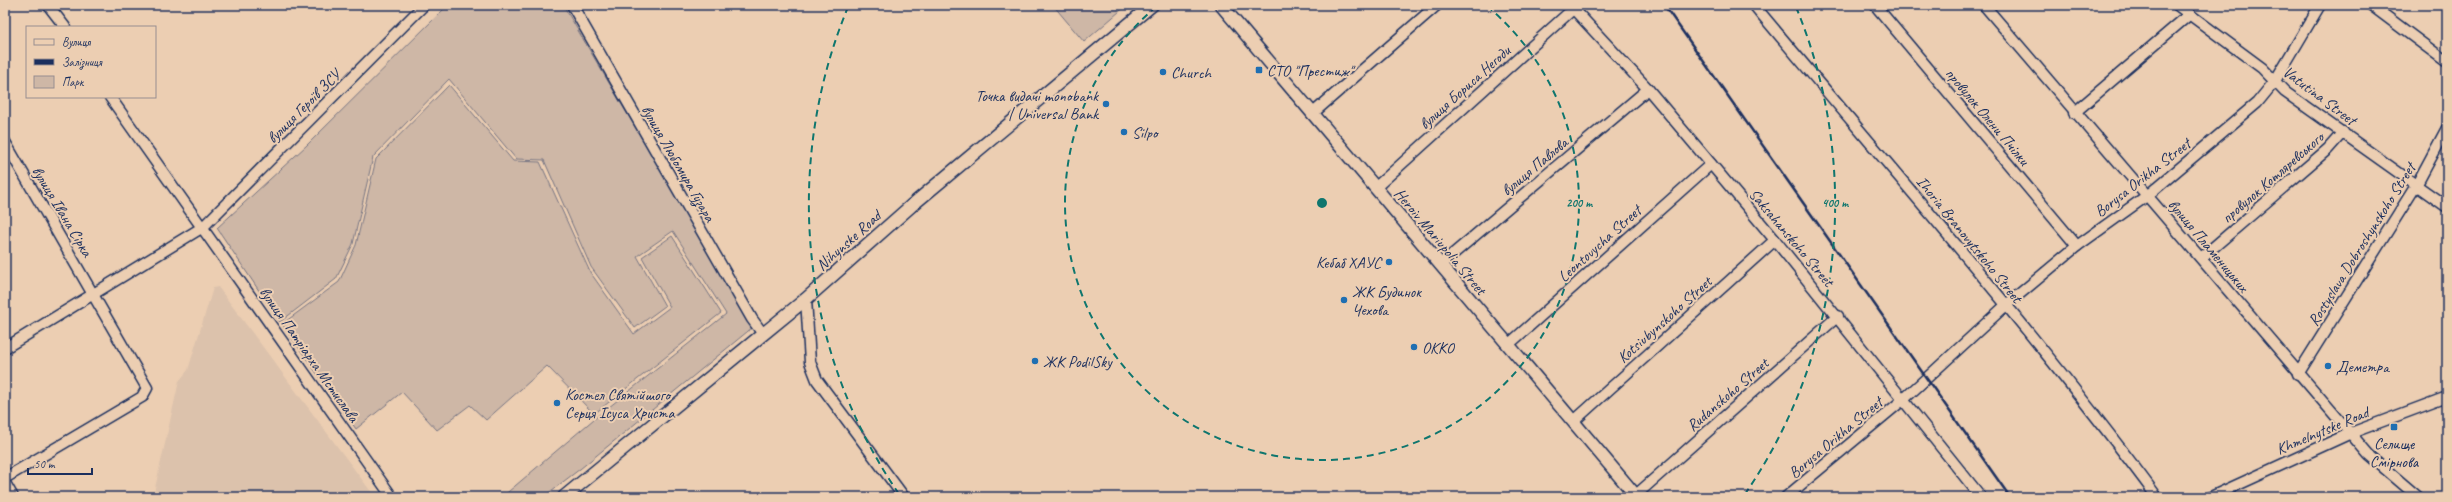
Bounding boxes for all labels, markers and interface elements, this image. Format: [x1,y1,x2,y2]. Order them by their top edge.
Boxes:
legend [26,26,156,98]
text: Вулиця [62,34,91,50]
street label: вулиця Бориса Негоди [1415,41,1515,134]
text: Залізниця [62,54,103,70]
place label: СТО "Престиж" [1267,61,1356,81]
street label: Vatutina Street [2279,62,2362,131]
place label: Church [1171,63,1213,83]
street label: вулиця Героїв ЗСУ [263,64,347,148]
street label: провулок Олени Пчілки [1941,64,2034,170]
marker: СТО "Престиж" [1254,65,1264,75]
marker: Church [1158,67,1168,77]
text: Парк [62,74,85,90]
place label: Точка видачі monobank | Universal Bank [976,86,1099,124]
marker: Точка видачі monobank | Universal Bank [1101,99,1111,109]
street label: вулиця Любомира Гузара [637,102,720,226]
place label: Silpo [1132,123,1160,143]
street label: провулок Котляревського [2217,126,2330,228]
marker: Silpo [1119,127,1129,137]
street label: вулиця Павлова [1497,132,1573,200]
street label: Borysa Orikha Street [2091,132,2197,222]
street label: Rostyslava Dobroshynskoho Street [2304,157,2422,330]
street label: вулиця Івана Сірка [27,163,98,261]
street label: Ihoria Branovytskoho Street [1912,172,2028,308]
street label: Heroiv Mariupolia Street [1390,184,1492,300]
street label: Saksahanskoho Street [1744,185,1839,292]
text: 200 m [1566,195,1593,211]
text: 400 m [1822,195,1849,211]
street label: вулиця Пламеницьких [2164,195,2254,297]
centre of rings [1315,196,1329,210]
street label: Leontovycha Street [1554,199,1647,286]
street label: Nihynske Road [812,205,887,275]
place label: Кебаб ХАУС [1316,253,1383,273]
marker: Кебаб ХАУС [1384,257,1394,267]
street label: Kotsiubynskoho Street [1613,271,1717,367]
place label: ЖК Будинок Чехова [1352,282,1422,320]
street label: вулиця Патріарха Мстислава [255,283,364,427]
marker: ЖК Будинок Чехова [1339,295,1349,305]
place label: OKKO [1422,338,1456,358]
marker: OKKO [1409,342,1419,352]
place label: ЖК PodilSky [1043,352,1113,372]
street label: Rudanskoho Street [1683,353,1774,436]
marker: ЖК PodilSky [1030,356,1040,366]
place label: Деметра [2336,357,2390,377]
marker: Деметра [2323,361,2333,371]
place label: Костел Святійшого Серця Ісуса Христа [565,385,675,423]
street label: Borysa Orikha Street [1785,391,1889,483]
marker: Костел Святійшого Серця Ісуса Христа [552,398,562,408]
street label: Khmelnytske Road [2273,401,2374,459]
marker: Селище Смірнова [2389,422,2399,432]
place label: Селище Смірнова [2370,434,2420,472]
scale bar [28,450,92,476]
text: 50 m [34,456,56,472]

